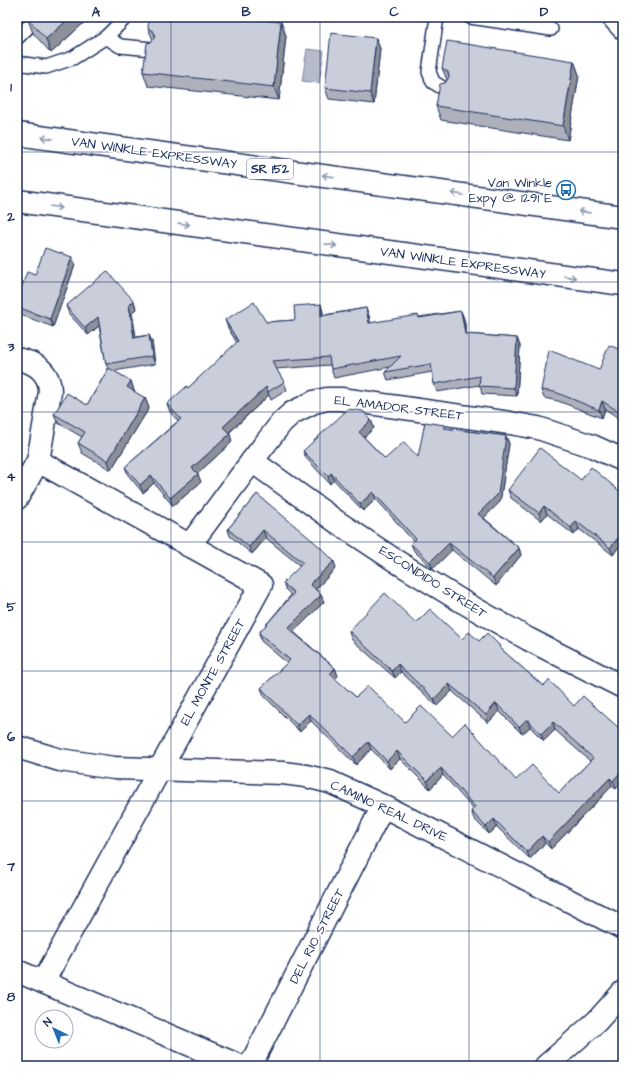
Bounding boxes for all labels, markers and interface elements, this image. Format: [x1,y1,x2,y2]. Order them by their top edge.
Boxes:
text: A [92,3,101,21]
text: B [241,3,251,21]
text: C [389,3,399,21]
text: D [540,3,549,21]
text: 1 [10,78,12,96]
street label: VAN WINKLE EXPRESSWAY [70,132,238,174]
one-way arrow [41,134,54,142]
road number: SR 152 [247,159,293,179]
one-way arrow [322,173,335,180]
place label: Van Winkle Expy @ 1291 E [469,174,552,208]
bus stop icon: Van Winkle Expy @ 1291 E [555,179,577,201]
one-way arrow [451,190,464,198]
one-way arrow [49,203,62,211]
text: 2 [6,208,15,226]
one-way arrow [578,208,591,216]
one-way arrow [177,221,190,228]
one-way arrow [324,241,337,249]
street label: VAN WINKLE EXPRESSWAY [379,242,547,284]
one-way arrow [563,273,576,281]
text: 3 [7,338,15,356]
street label: EL AMADOR STREET [333,391,466,425]
text: 4 [7,468,16,486]
street label: ESCONDIDO STREET [376,541,491,623]
text: 5 [6,598,16,616]
street label: EL MONTE STREET [176,614,250,729]
text: 6 [7,728,16,746]
street label: CAMINO REAL DRIVE [327,776,451,846]
text: 7 [6,858,16,876]
street label: DEL RIO STREET [285,884,349,987]
text: 8 [7,988,16,1006]
north arrow [34,1009,74,1049]
text: N [40,1014,55,1030]

